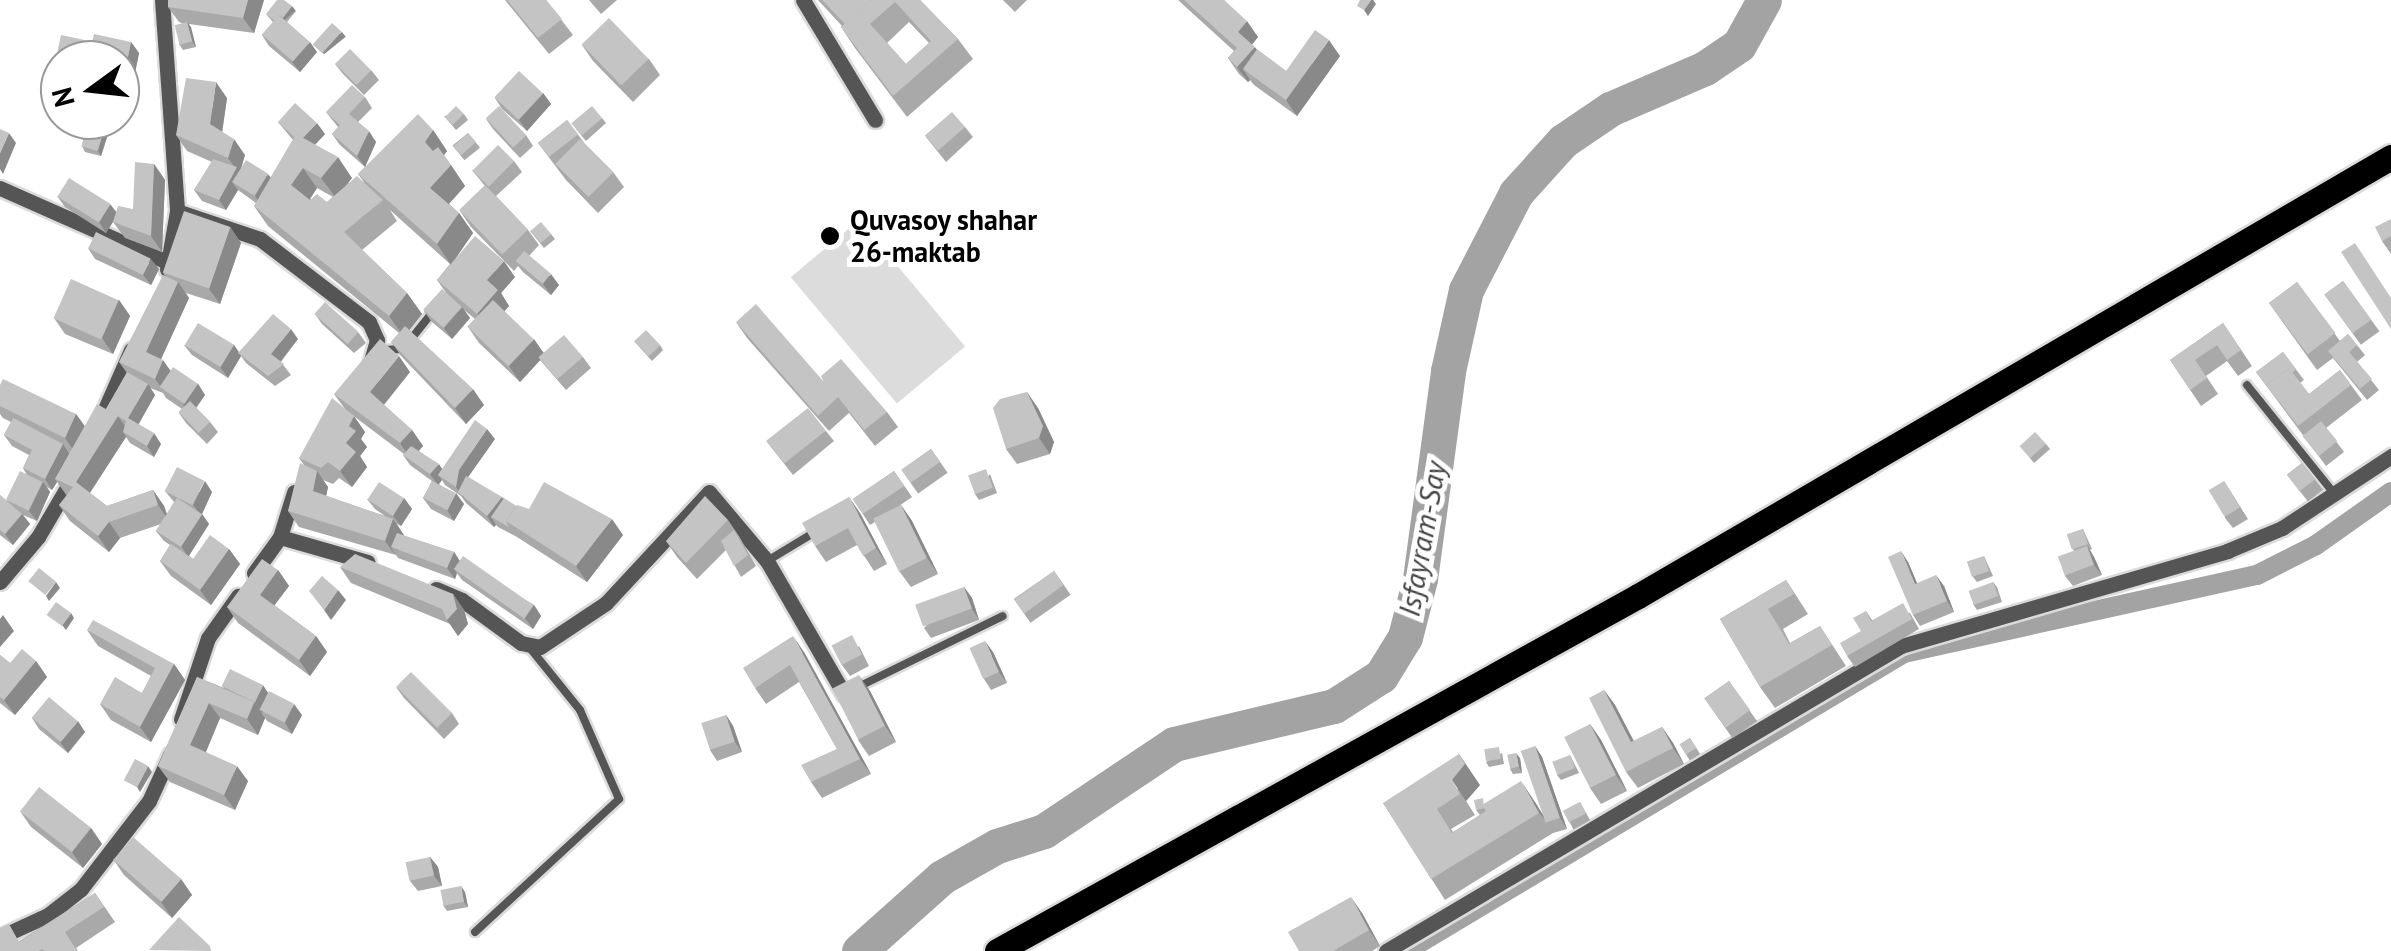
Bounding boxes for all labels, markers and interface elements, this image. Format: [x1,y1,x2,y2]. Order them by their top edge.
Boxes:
north arrow [40,40,140,140]
text: N [42,84,83,111]
place label: Quvasoy shahar 26-maktab [850,203,1038,269]
marker: Quvasoy shahar 26-maktab [819,225,841,247]
water label: Isfayram-Say [1391,459,1453,619]

